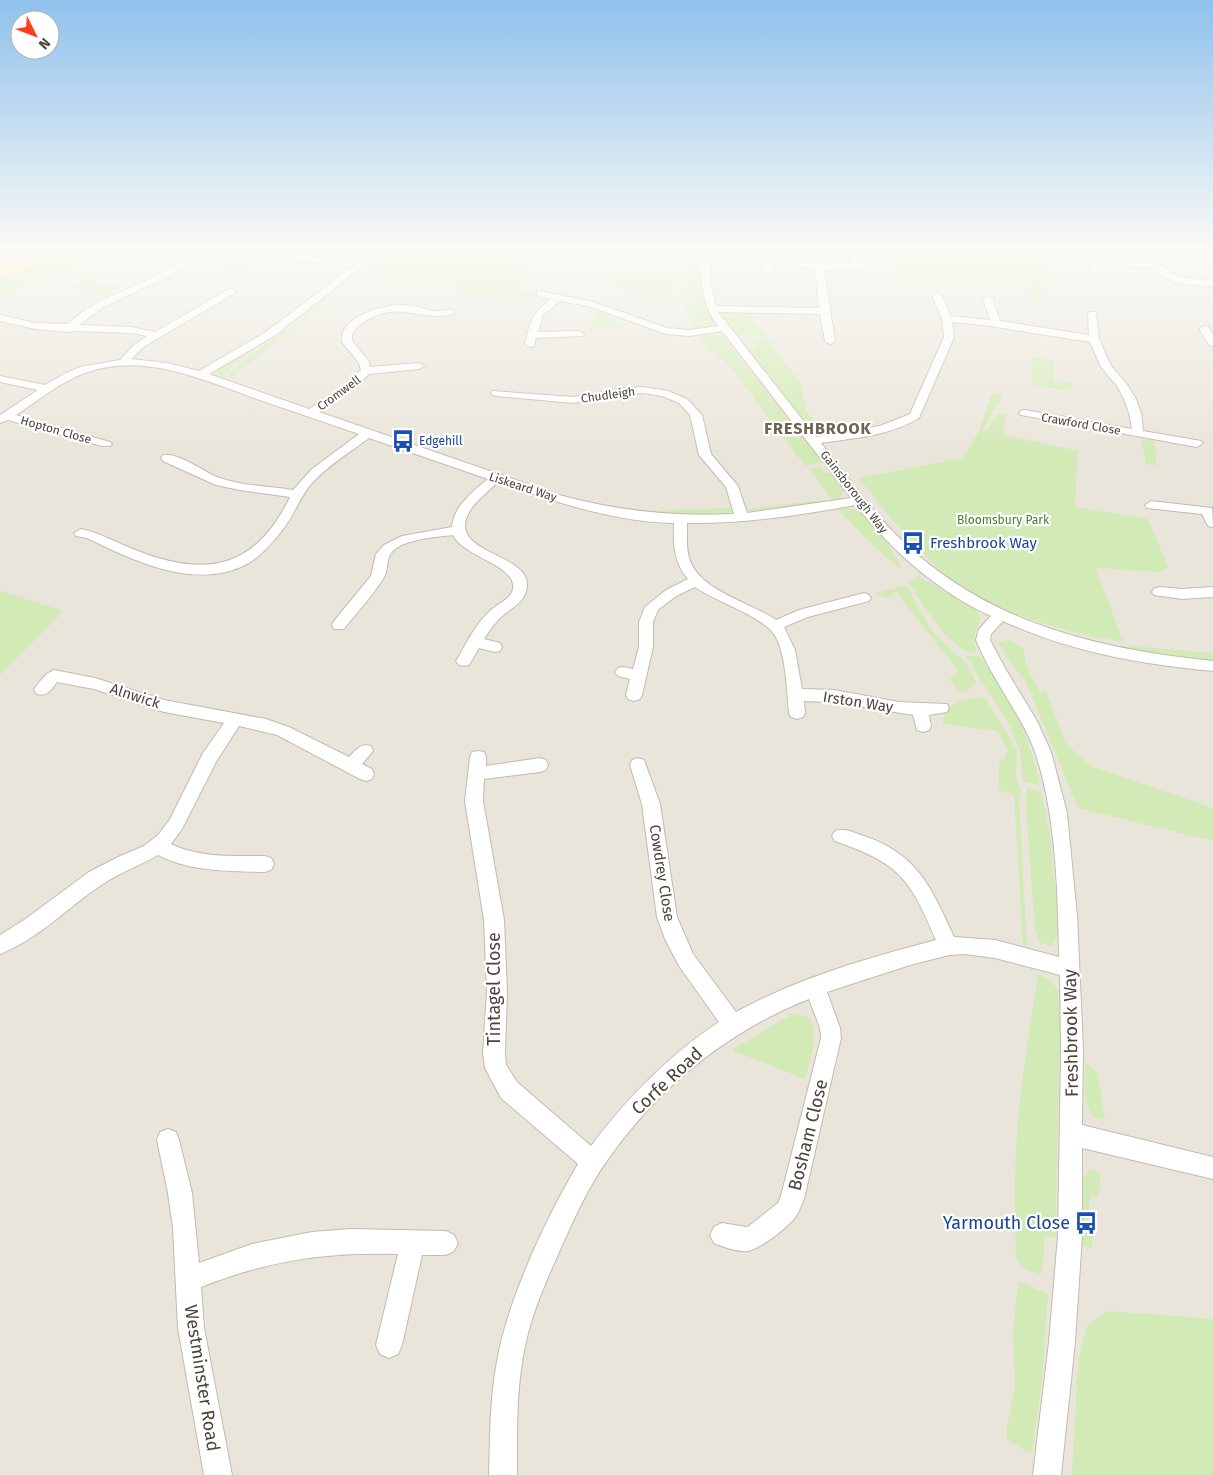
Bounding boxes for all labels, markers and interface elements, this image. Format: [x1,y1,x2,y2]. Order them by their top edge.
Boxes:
north arrow [10,10,60,60]
text: N [35,34,54,53]
street label: Cromwell [315,372,364,413]
street label: Chudleigh [580,384,636,406]
street label: Crawford Close [1040,410,1122,438]
street label: Hopton Close [19,413,93,447]
district label: FRESHBROOK [764,419,872,438]
bus stop icon: Edgehill [390,428,416,454]
place label: Edgehill [419,434,463,448]
street label: Gainsborough Way [817,448,891,536]
street label: Liskeard Way [487,469,559,505]
park label: Bloomsbury Park [957,513,1050,527]
bus stop icon: Freshbrook Way [900,530,926,556]
place label: Freshbrook Way [930,534,1037,552]
street label: Alnwick [108,679,163,713]
street label: Irston Way [822,688,895,717]
street label: Cowdrey Close [645,823,679,923]
street label: Tintagel Close [483,932,505,1046]
street label: Freshbrook Way [1059,969,1083,1097]
street label: Corfe Road [627,1043,707,1119]
street label: Bosham Close [784,1077,832,1193]
bus stop icon: Yarmouth Close [1073,1210,1099,1236]
place label: Yarmouth Close [943,1212,1070,1234]
street label: Westminster Road [180,1303,224,1453]

